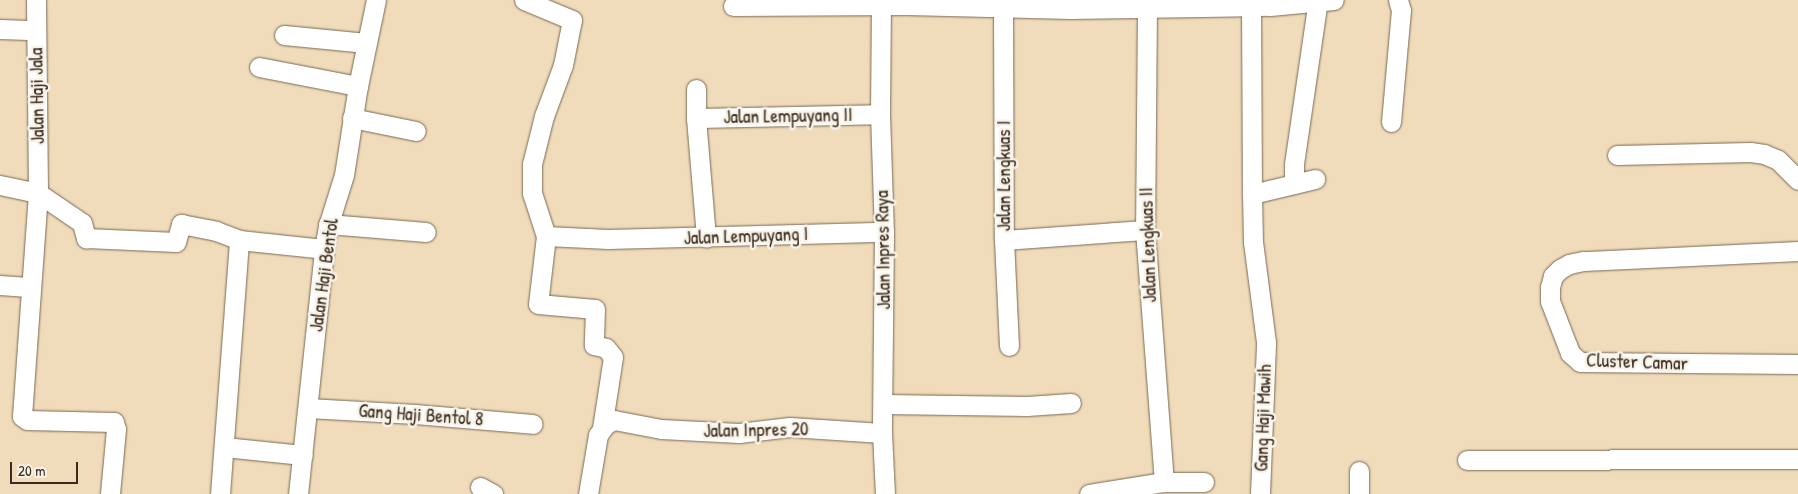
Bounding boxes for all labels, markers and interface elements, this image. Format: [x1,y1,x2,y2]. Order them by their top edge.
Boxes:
street label: Jalan Haji Jala [25,48,49,144]
street label: Jalan Lempuyang II [723,103,853,129]
street label: Jalan Lengkuas I [993,121,1015,231]
street label: Jalan Lengkuas II [1135,187,1161,303]
street label: Jalan Inpres Raya [871,190,895,310]
street label: Jalan Haji Bentol [305,217,343,333]
street label: Jalan Lempuyang I [683,222,809,250]
street label: Cluster Camar [1586,349,1688,375]
street label: Gang Haji Mawih [1250,364,1276,472]
street label: Gang Haji Bentol 8 [358,399,484,431]
street label: Jalan Inpres 20 [703,418,809,442]
scale bar [12,452,80,484]
text: 20 m [18,460,45,481]

